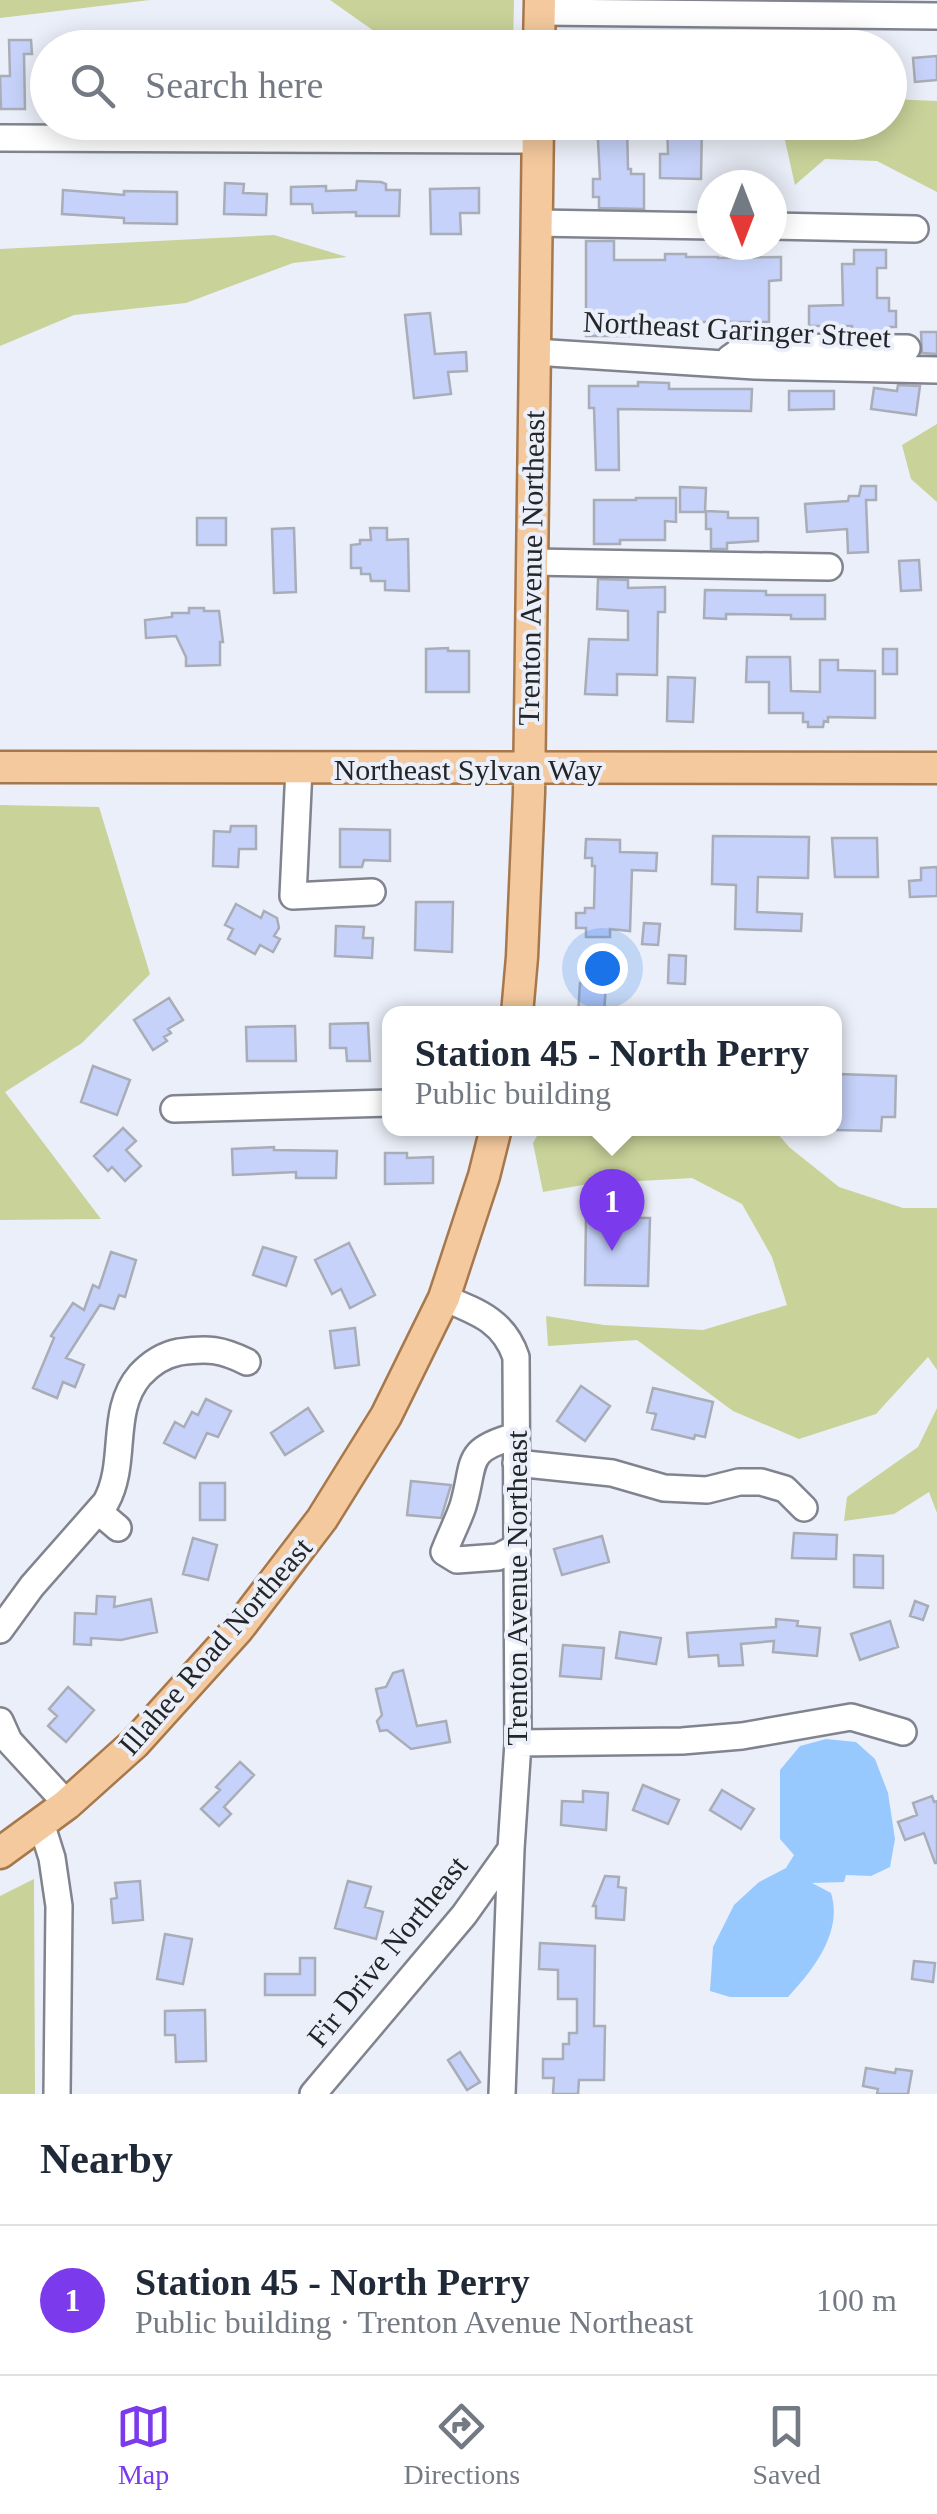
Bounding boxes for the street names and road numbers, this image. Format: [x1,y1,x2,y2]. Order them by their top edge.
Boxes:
street label: Northeast Garinger Street [582,304,892,354]
street label: Trenton Avenue Northeast [512,410,550,726]
street label: Northeast Sylvan Way [334,753,602,786]
street label: Trenton Avenue Northeast [500,1430,533,1745]
street label: Illahee Road Northeast [112,1530,319,1761]
street label: Fir Drive Northeast [300,1849,474,2053]

